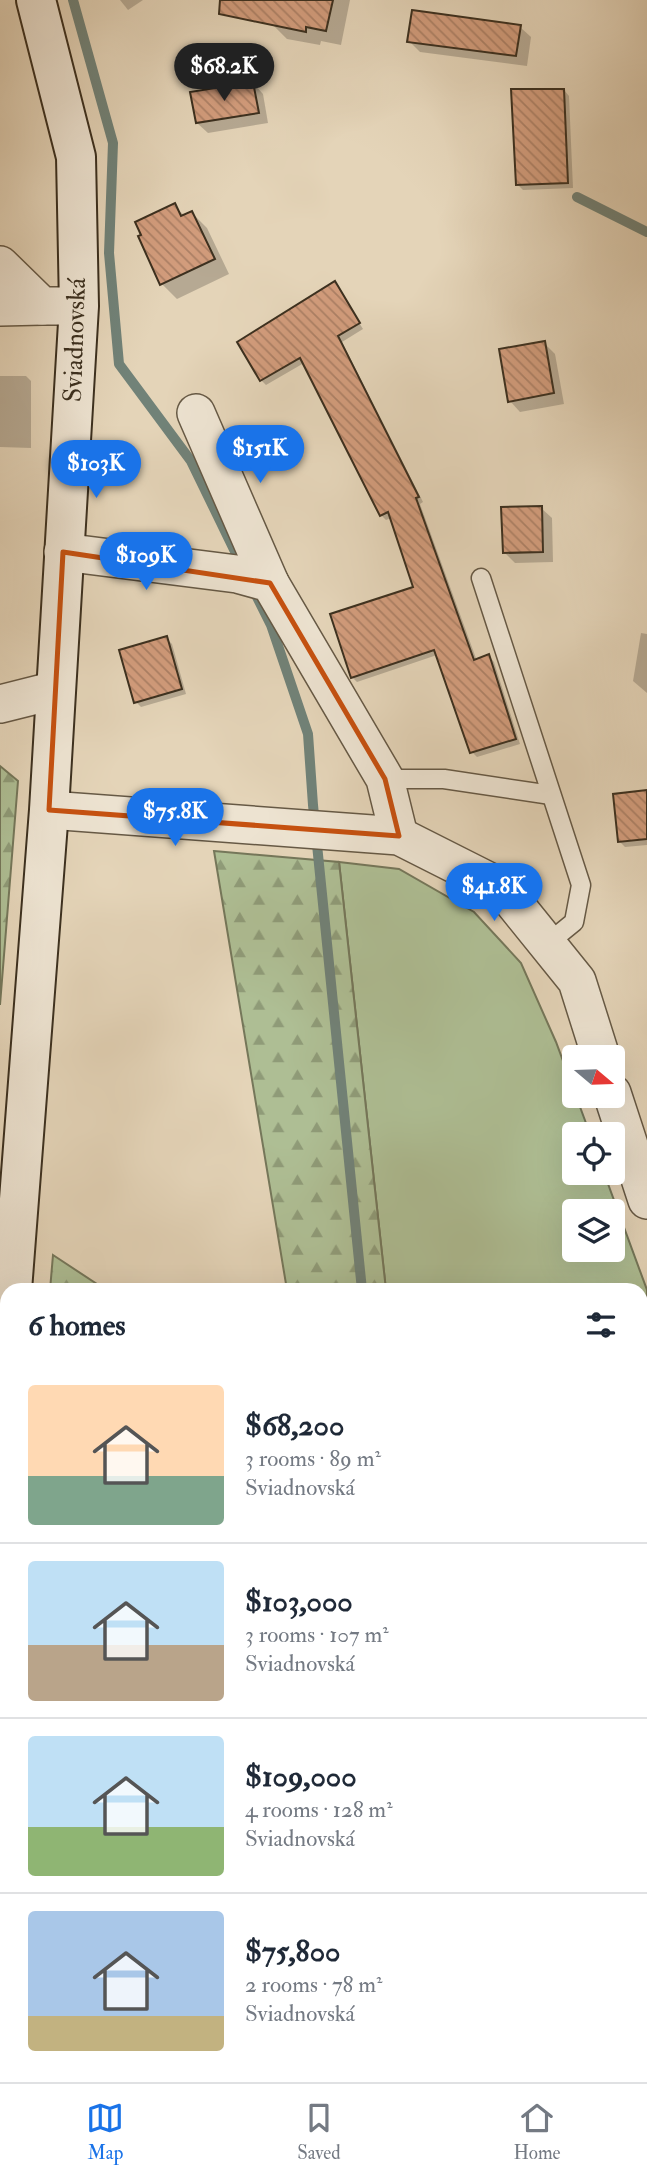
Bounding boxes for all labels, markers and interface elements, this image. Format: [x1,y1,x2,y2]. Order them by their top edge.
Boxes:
pin: $68.2K [167,43,281,103]
text: $68.2K [190,51,258,80]
street label: Sviadnovská [57,277,93,403]
pin: $151K [211,426,309,485]
text: $151K [232,433,288,462]
pin: $103K [47,440,145,500]
text: $103K [67,448,125,477]
pin: $109K [97,532,195,592]
text: $109K [116,540,176,569]
pin: $75.8K [118,788,232,848]
text: $75.8K [143,796,207,825]
pin: $41.8K [437,864,551,923]
text: $41.8K [462,871,526,900]
north arrow [562,1045,625,1108]
map controls [562,1045,625,1262]
button: locate [562,1122,625,1185]
button: layers [562,1199,625,1262]
icon: filters [582,1306,620,1344]
text: 6 homes [28,1307,126,1344]
text: $68,200 [245,1407,344,1444]
icon: home [84,1413,168,1497]
text: 3 rooms · 89 m² [245,1444,381,1473]
text: Sviadnovská [245,1473,355,1502]
text: $103,000 [245,1583,353,1620]
icon: home [84,1589,168,1673]
text: 3 rooms · 107 m² [245,1620,389,1649]
text: Sviadnovská [245,1649,355,1678]
text: $109,000 [245,1758,357,1795]
icon: home [84,1764,168,1848]
text: 4 rooms · 128 m² [245,1795,393,1824]
text: Sviadnovská [245,1824,355,1853]
text: $75,800 [245,1933,340,1970]
icon: home [84,1939,168,2023]
text: 2 rooms · 78 m² [245,1970,383,1999]
text: Sviadnovská [245,1999,355,2028]
tab: Map [86,2099,124,2165]
tab: Saved [297,2099,341,2165]
tab: Home [513,2099,561,2165]

